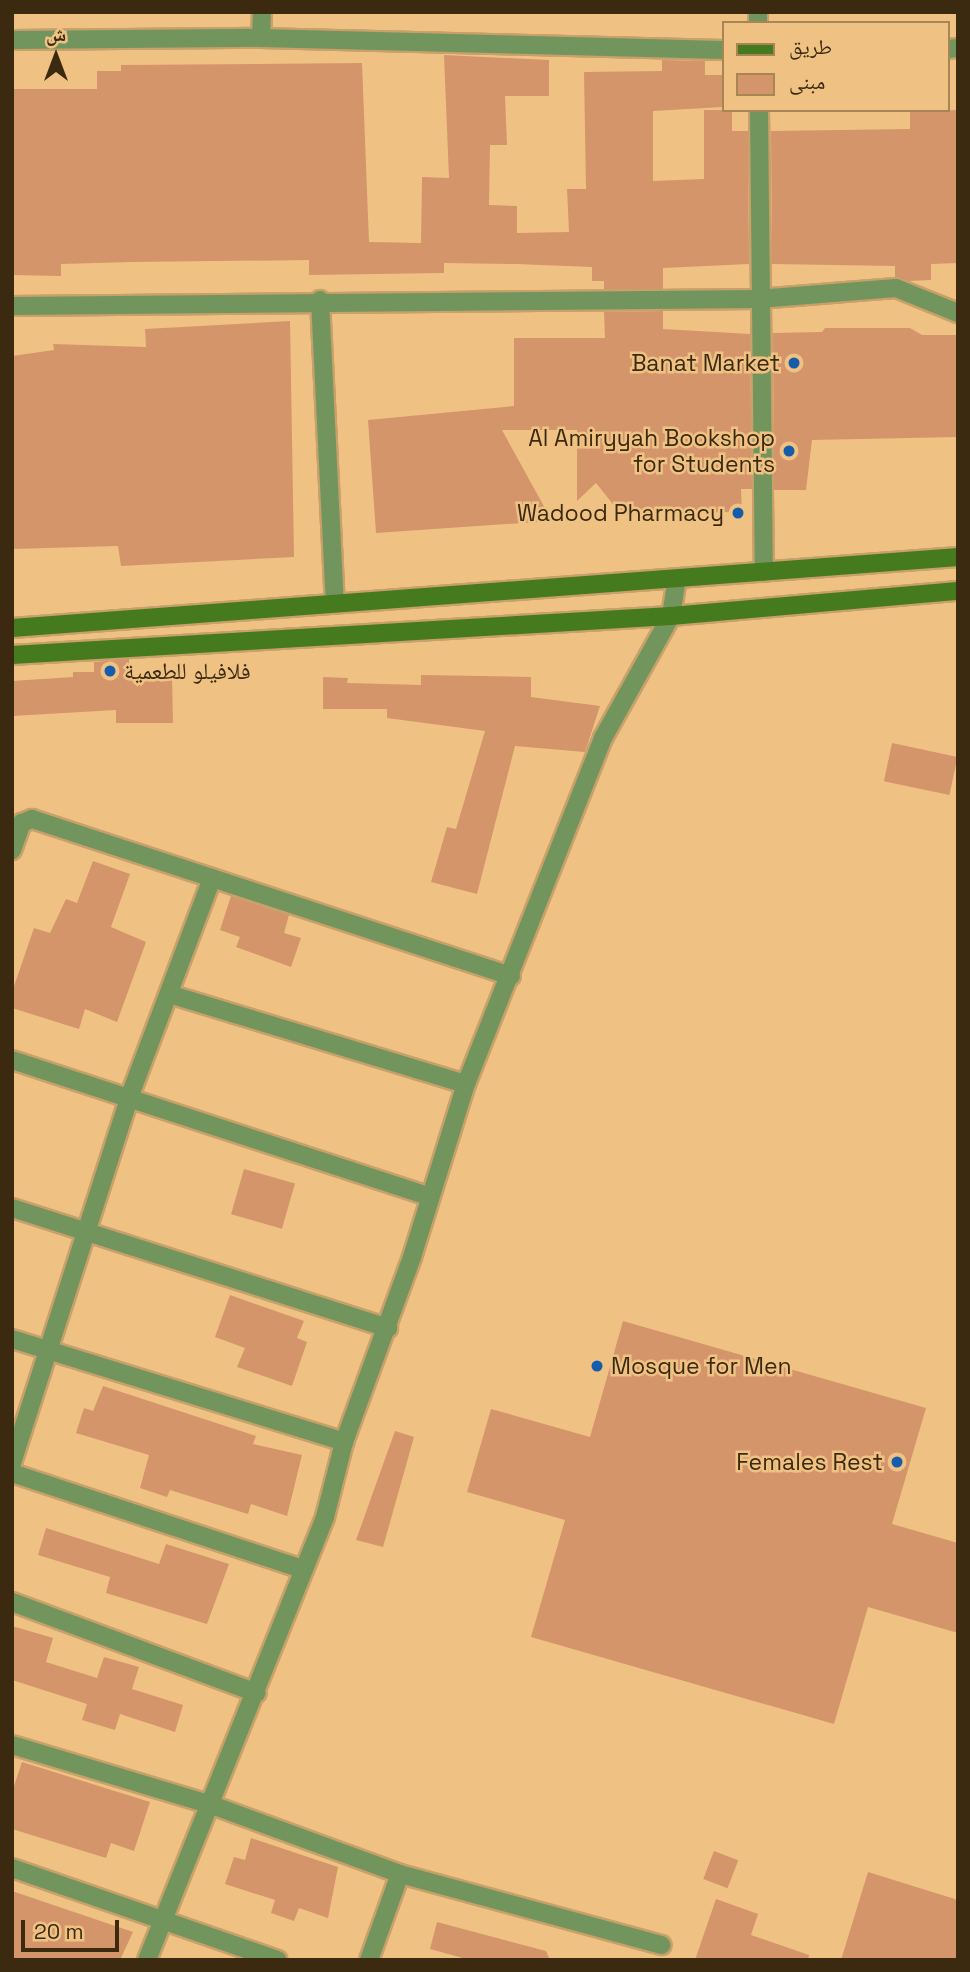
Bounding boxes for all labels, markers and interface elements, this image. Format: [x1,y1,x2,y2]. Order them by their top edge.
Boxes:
north arrow [21,21,91,91]
legend [722,21,949,112]
text: ش [46,22,66,47]
text: طريق [789,33,832,60]
text: مبنى [789,68,825,95]
place label: Banat Market [631,349,780,377]
marker: Banat Market [786,355,802,371]
place label: Al Amiryyah Bookshop for Students [528,424,775,478]
marker: Al Amiryyah Bookshop for Students [781,443,797,459]
place label: Wadood Pharmacy [517,499,724,527]
marker: Wadood Pharmacy [730,505,746,521]
place label: فلافيلو للطعمية [124,657,251,685]
marker: فلافيلو للطعمية [102,663,118,679]
place label: Mosque for Men [611,1352,792,1380]
marker: Mosque for Men [589,1358,605,1374]
place label: Females Rest [736,1448,883,1476]
marker: Females Rest [889,1454,905,1470]
scale bar [24,1906,122,1950]
text: 20 m [34,1918,84,1945]

